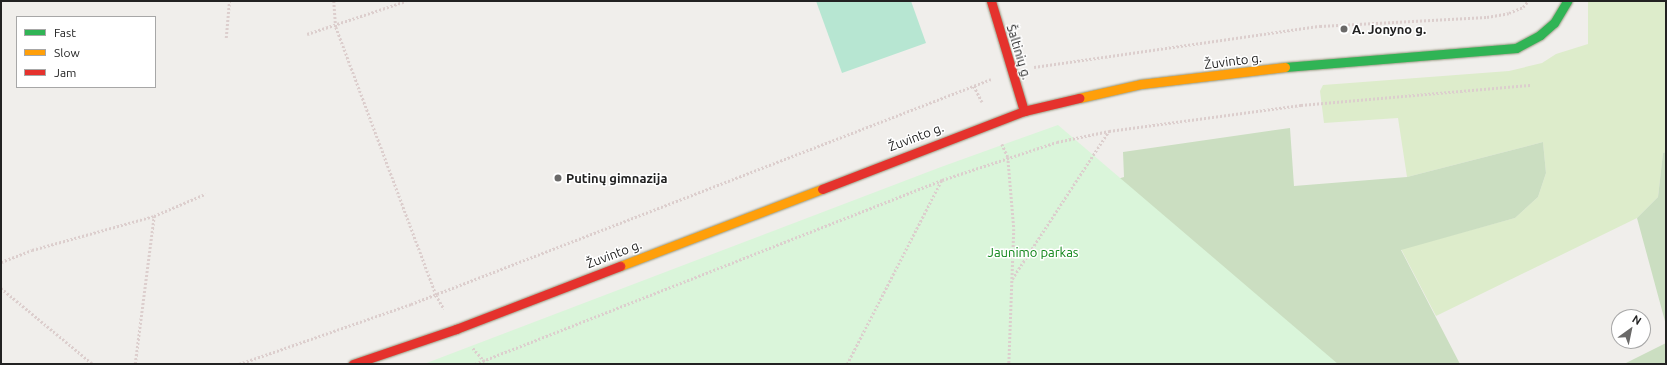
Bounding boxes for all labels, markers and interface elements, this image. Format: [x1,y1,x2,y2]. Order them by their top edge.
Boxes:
legend [16,16,156,88]
place label: A. Jonyno g. [1352,21,1426,37]
street label: Šaltinių g. [1003,23,1035,81]
marker: A. Jonyno g. [1339,24,1349,34]
text: Fast [54,26,76,39]
text: Slow [54,46,80,59]
street label: Žuvinto g. [1203,50,1263,72]
text: Jam [54,66,76,79]
street label: Žuvinto g. [886,119,946,155]
place label: Putinų gimnazija [566,170,667,186]
marker: Putinų gimnazija [553,173,563,183]
street label: Žuvinto g. [584,236,644,272]
park label: Jaunimo parkas [988,244,1078,260]
north arrow [1611,309,1651,349]
text: N [1630,313,1644,327]

